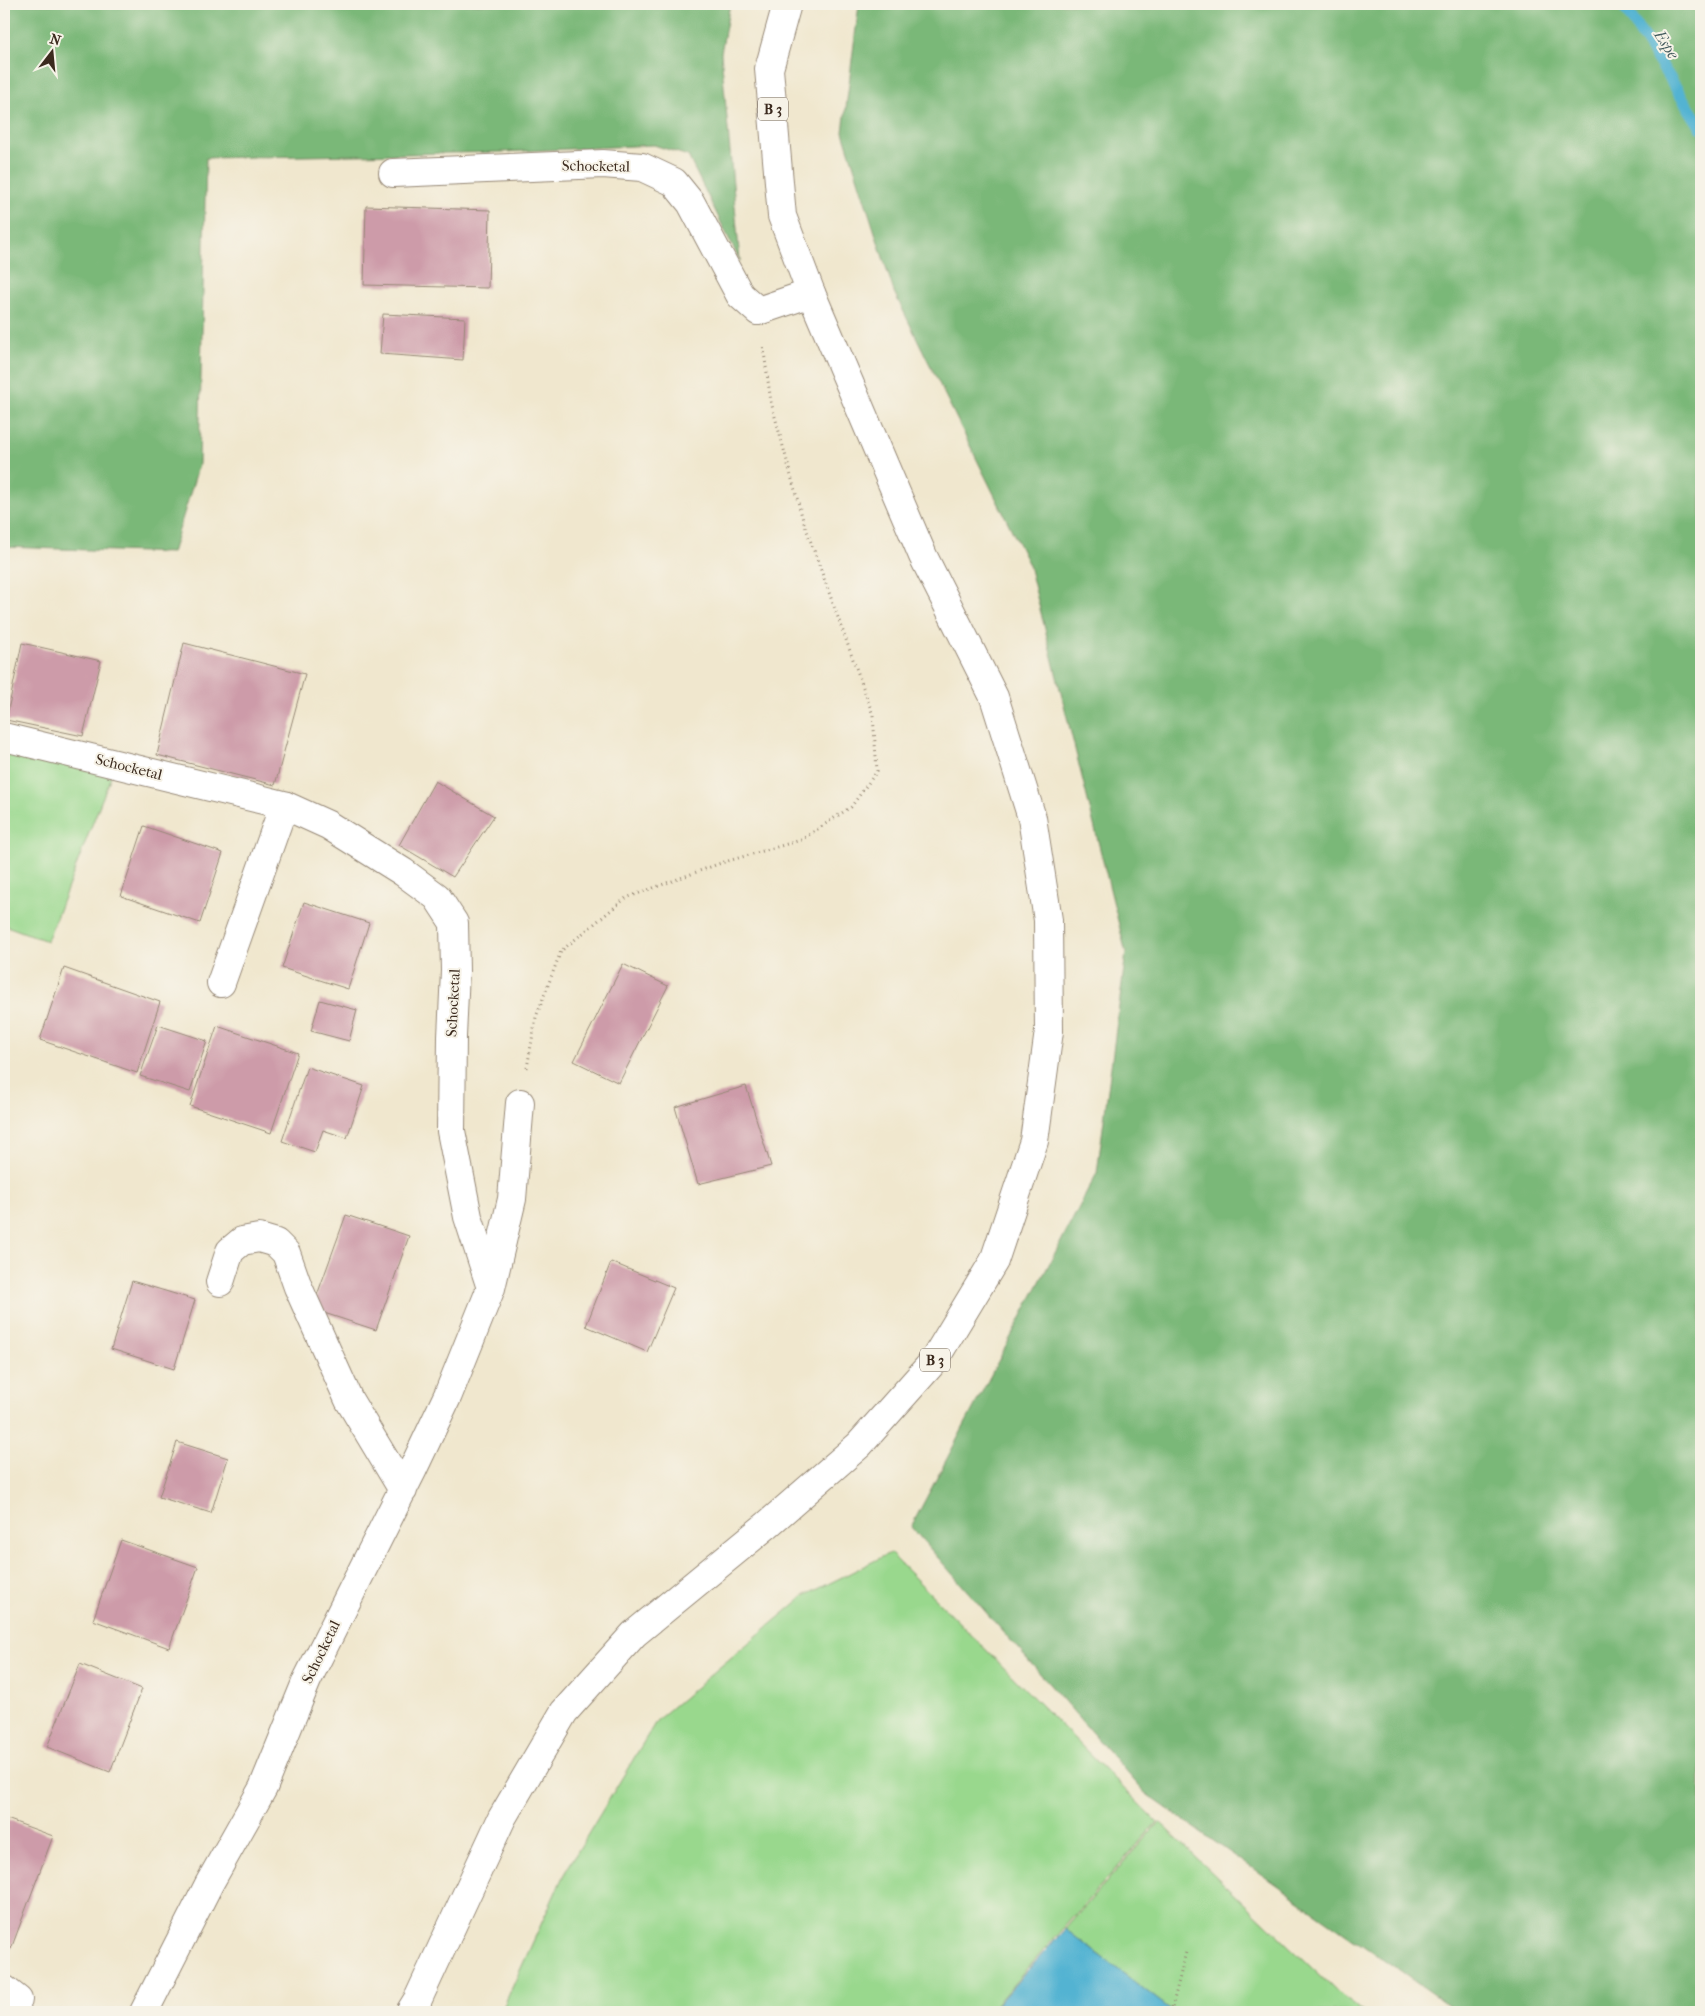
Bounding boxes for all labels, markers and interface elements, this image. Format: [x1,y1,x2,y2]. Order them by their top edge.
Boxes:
water label: Espe [1650,25,1683,63]
north arrow [28,28,78,78]
text: N [48,30,63,50]
road number: B 3 [758,98,788,120]
street label: Schocketal [562,156,630,176]
street label: Schocketal [94,750,164,784]
street label: Schocketal [442,968,464,1038]
road number: B 3 [920,1348,950,1372]
street label: Schocketal [298,1617,344,1687]

